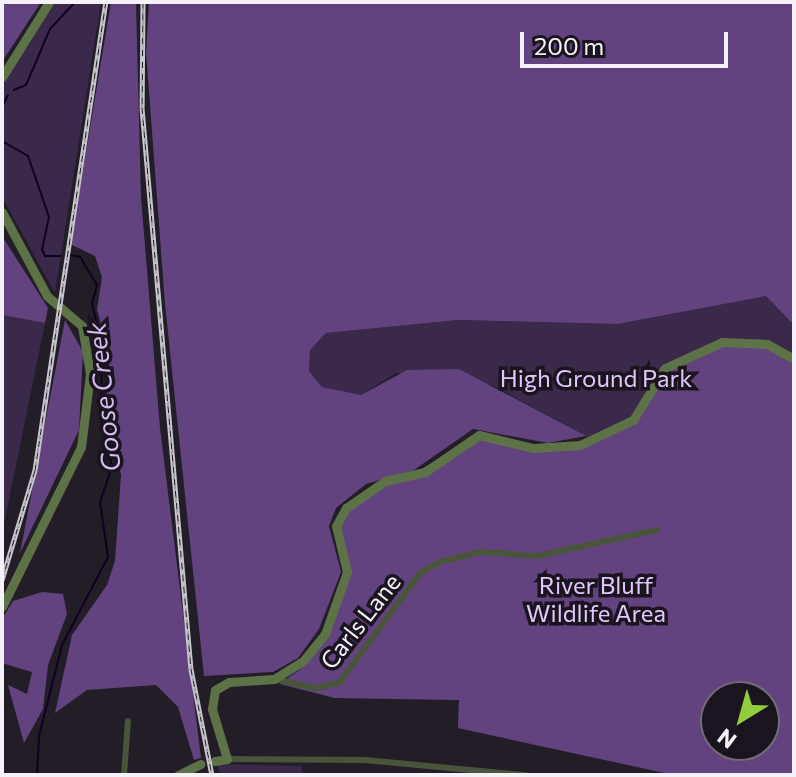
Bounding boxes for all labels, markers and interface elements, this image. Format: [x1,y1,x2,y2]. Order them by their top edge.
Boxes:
scale bar [524,16,732,66]
text: 200 m [534,31,604,60]
water label: Goose Creek [80,321,126,473]
park label: High Ground Park [500,364,692,392]
street label: Carls Lane [314,568,406,674]
park label: River Bluff Wildlife Area [526,571,666,627]
north arrow [700,681,780,761]
text: N [712,723,741,755]

